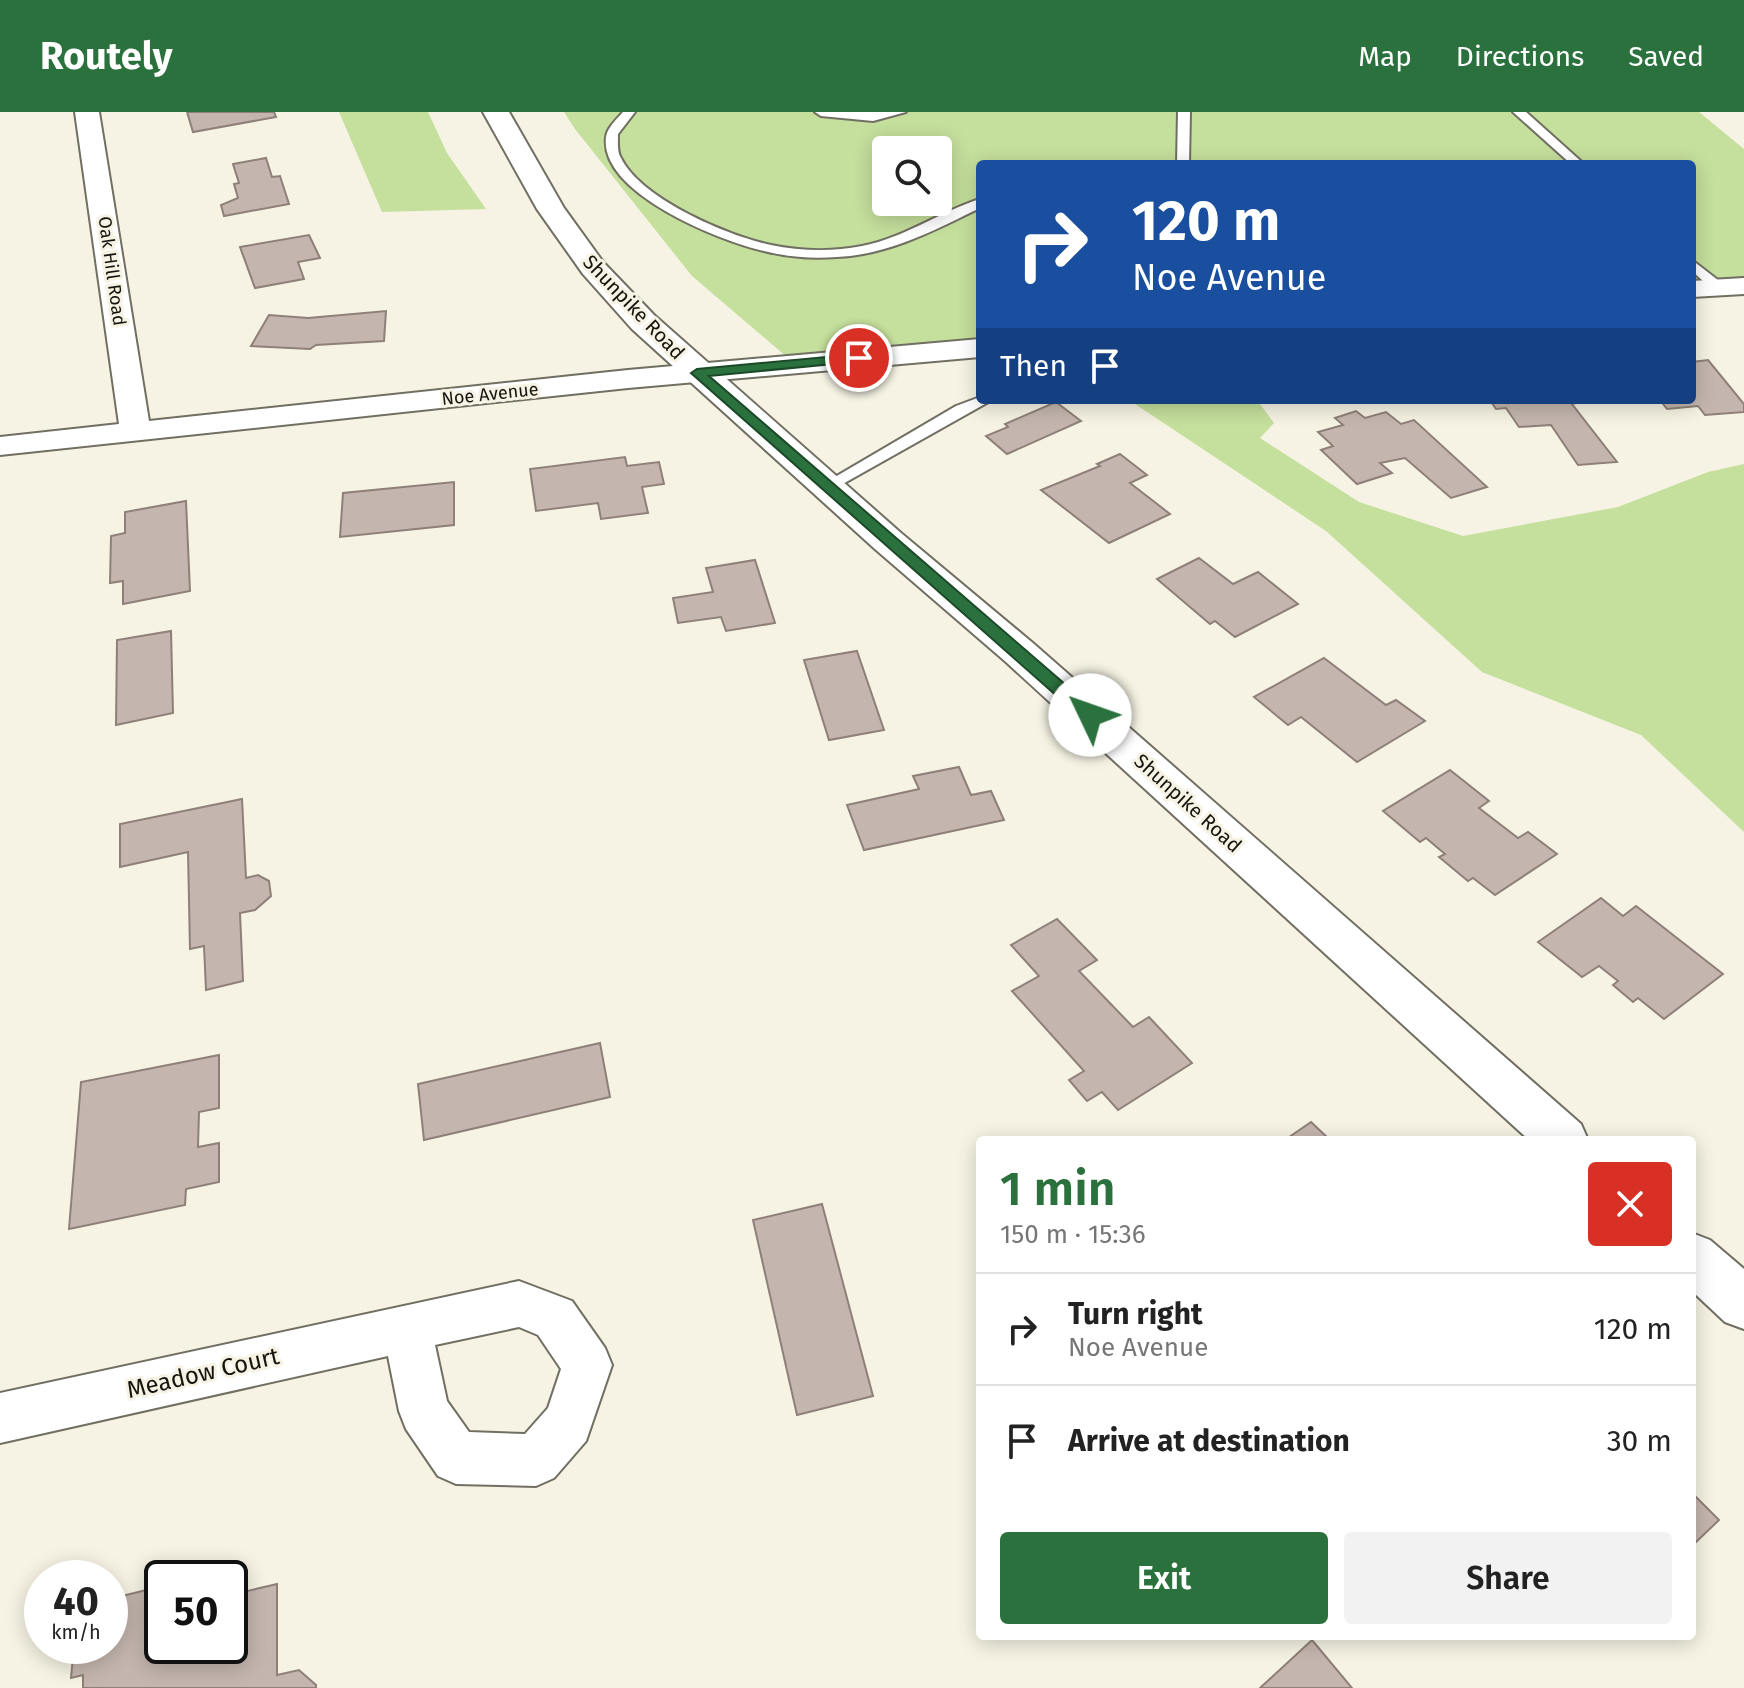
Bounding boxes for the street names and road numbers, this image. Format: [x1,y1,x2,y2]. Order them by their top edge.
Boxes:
street label: Oak Hill Road [93,215,131,327]
street label: Shunpike Road [578,250,690,364]
street label: Noe Avenue [441,378,539,410]
street label: Shunpike Road [1129,749,1247,857]
street label: Meadow Court [124,1342,282,1404]

